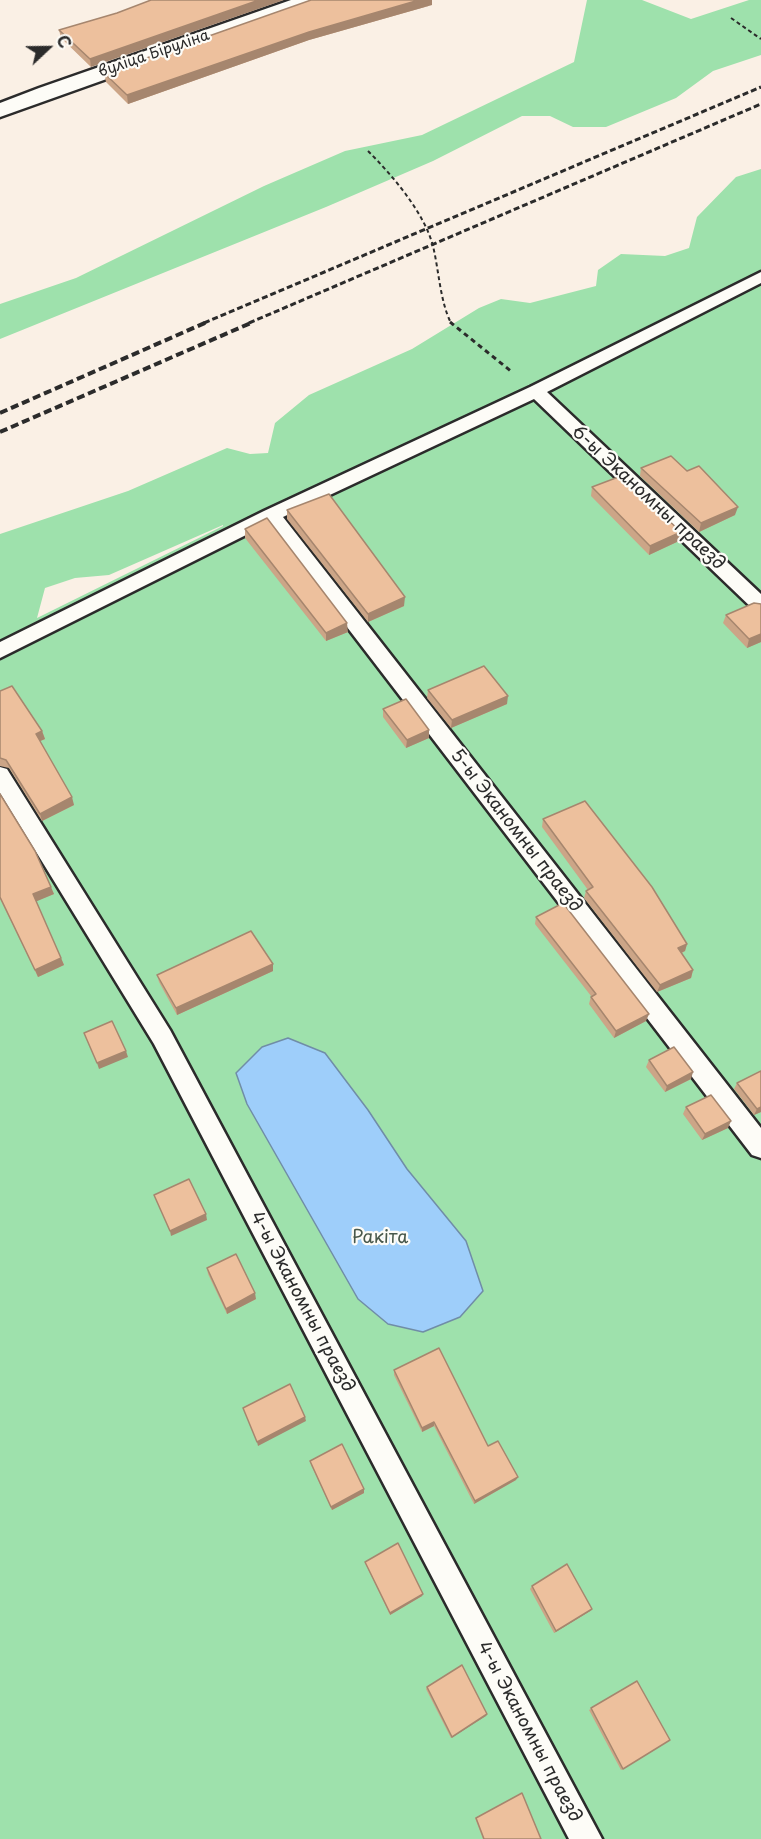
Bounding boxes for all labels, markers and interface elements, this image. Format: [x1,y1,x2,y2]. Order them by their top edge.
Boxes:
north arrow [18,18,78,78]
street label: вуліца Біруліна [96,27,212,81]
text: С [51,31,78,51]
street label: 6-ы Эканомны праезд [567,421,729,575]
street label: 5-ы Эканомны праезд [446,745,586,917]
street label: 4-ы Эканомны праезд [245,1208,359,1396]
park label: Ракіта [352,1227,408,1249]
street label: 4-ы Эканомны праезд [472,1638,586,1826]

